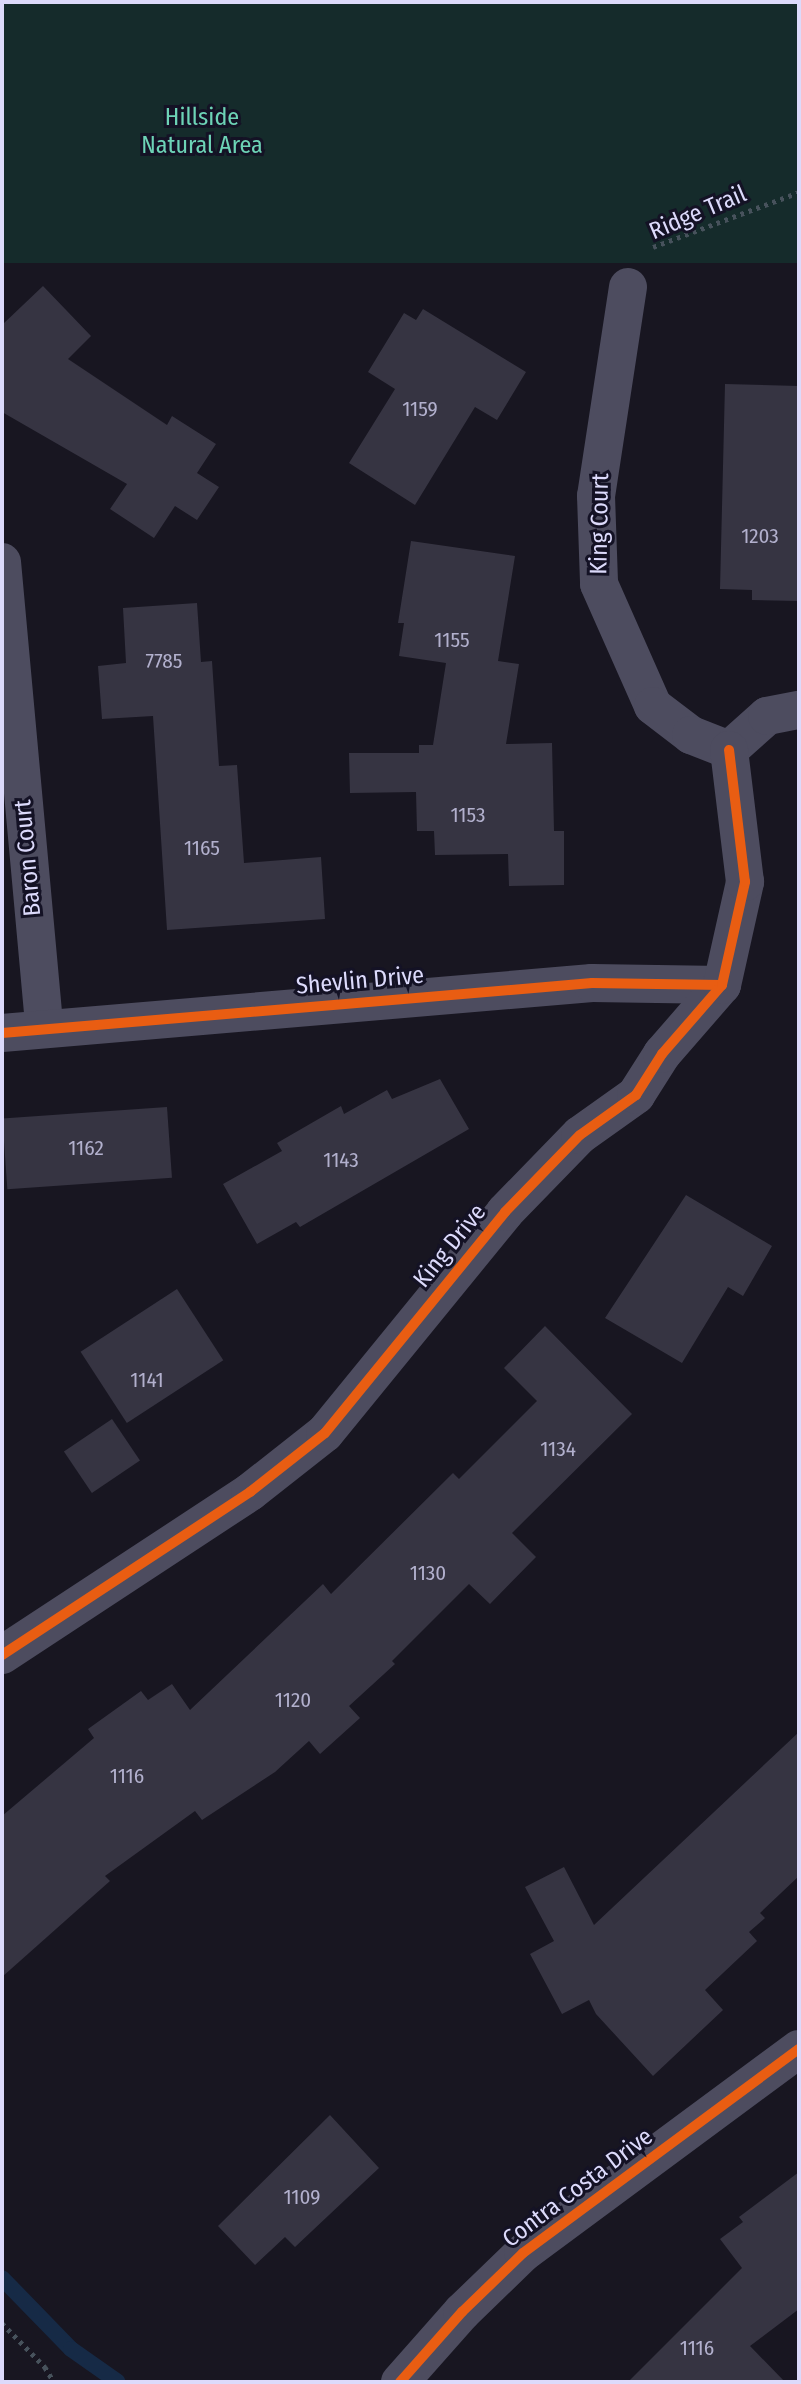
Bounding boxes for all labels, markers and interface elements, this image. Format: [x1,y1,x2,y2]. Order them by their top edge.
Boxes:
park label: Hillside Natural Area [141,104,263,160]
street label: Ridge Trail [645,180,751,246]
house number: 1159 [402,396,438,422]
street label: King Court [585,473,615,575]
house number: 1203 [741,523,779,549]
house number: 1155 [434,627,470,653]
house number: 7785 [146,648,182,674]
street label: Baron Court [9,799,47,917]
house number: 1153 [450,802,486,828]
house number: 1165 [184,835,220,861]
street label: Shevlin Drive [295,961,425,1001]
house number: 1162 [68,1135,104,1161]
house number: 1143 [323,1147,359,1173]
street label: King Drive [408,1198,492,1294]
house number: 1141 [130,1367,164,1393]
house number: 1134 [540,1436,576,1462]
house number: 1130 [410,1560,446,1586]
house number: 1120 [275,1687,311,1713]
house number: 1116 [110,1763,144,1789]
street label: Contra Costa Drive [497,2122,659,2254]
house number: 1109 [283,2184,321,2210]
house number: 1116 [680,2335,714,2361]

